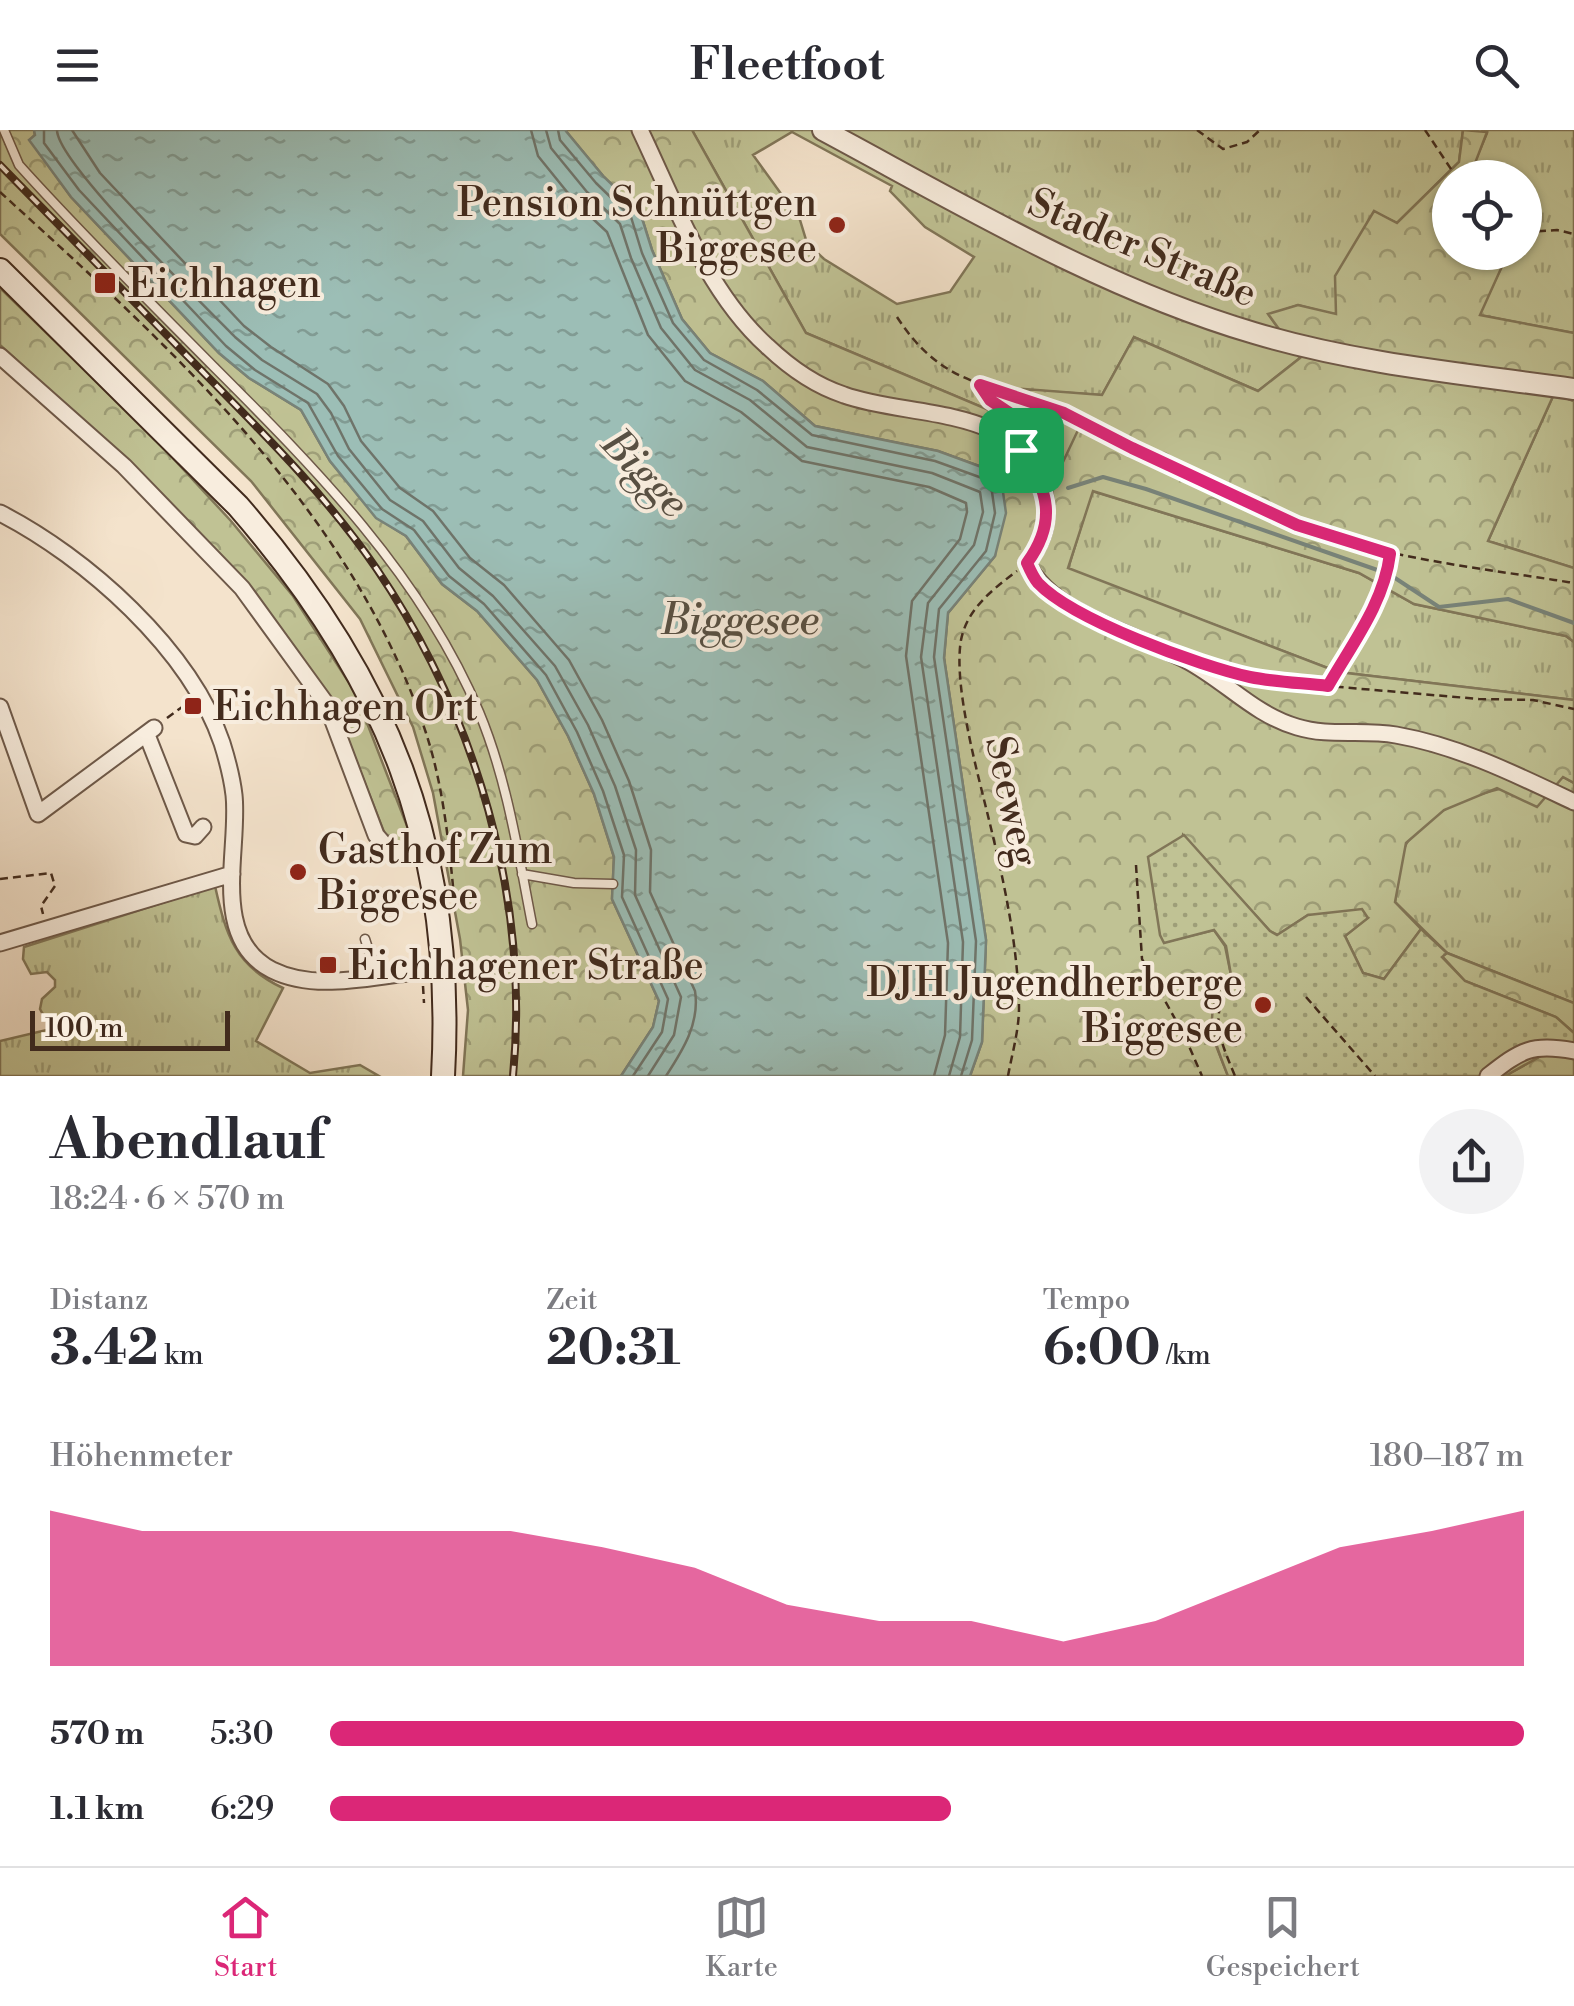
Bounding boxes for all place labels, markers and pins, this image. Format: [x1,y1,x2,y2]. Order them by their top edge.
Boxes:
place label: Pension Schnüttgen Biggesee [457,179,817,276]
marker: Pension Schnüttgen Biggesee [826,214,848,236]
place label: Eichhagen [128,260,321,311]
marker: Eichhagen [92,270,118,296]
pin [979,408,1064,493]
place label: Eichhagen Ort [213,683,478,734]
marker: Eichhagen Ort [182,695,204,717]
place label: Gasthof Zum Biggesee [317,826,552,923]
marker: Gasthof Zum Biggesee [287,861,309,883]
place label: Eichhagener Straße [348,942,704,993]
marker: Eichhagener Straße [317,954,339,976]
place label: DJH Jugendherberge Biggesee [867,959,1243,1056]
marker: DJH Jugendherberge Biggesee [1252,994,1274,1016]

